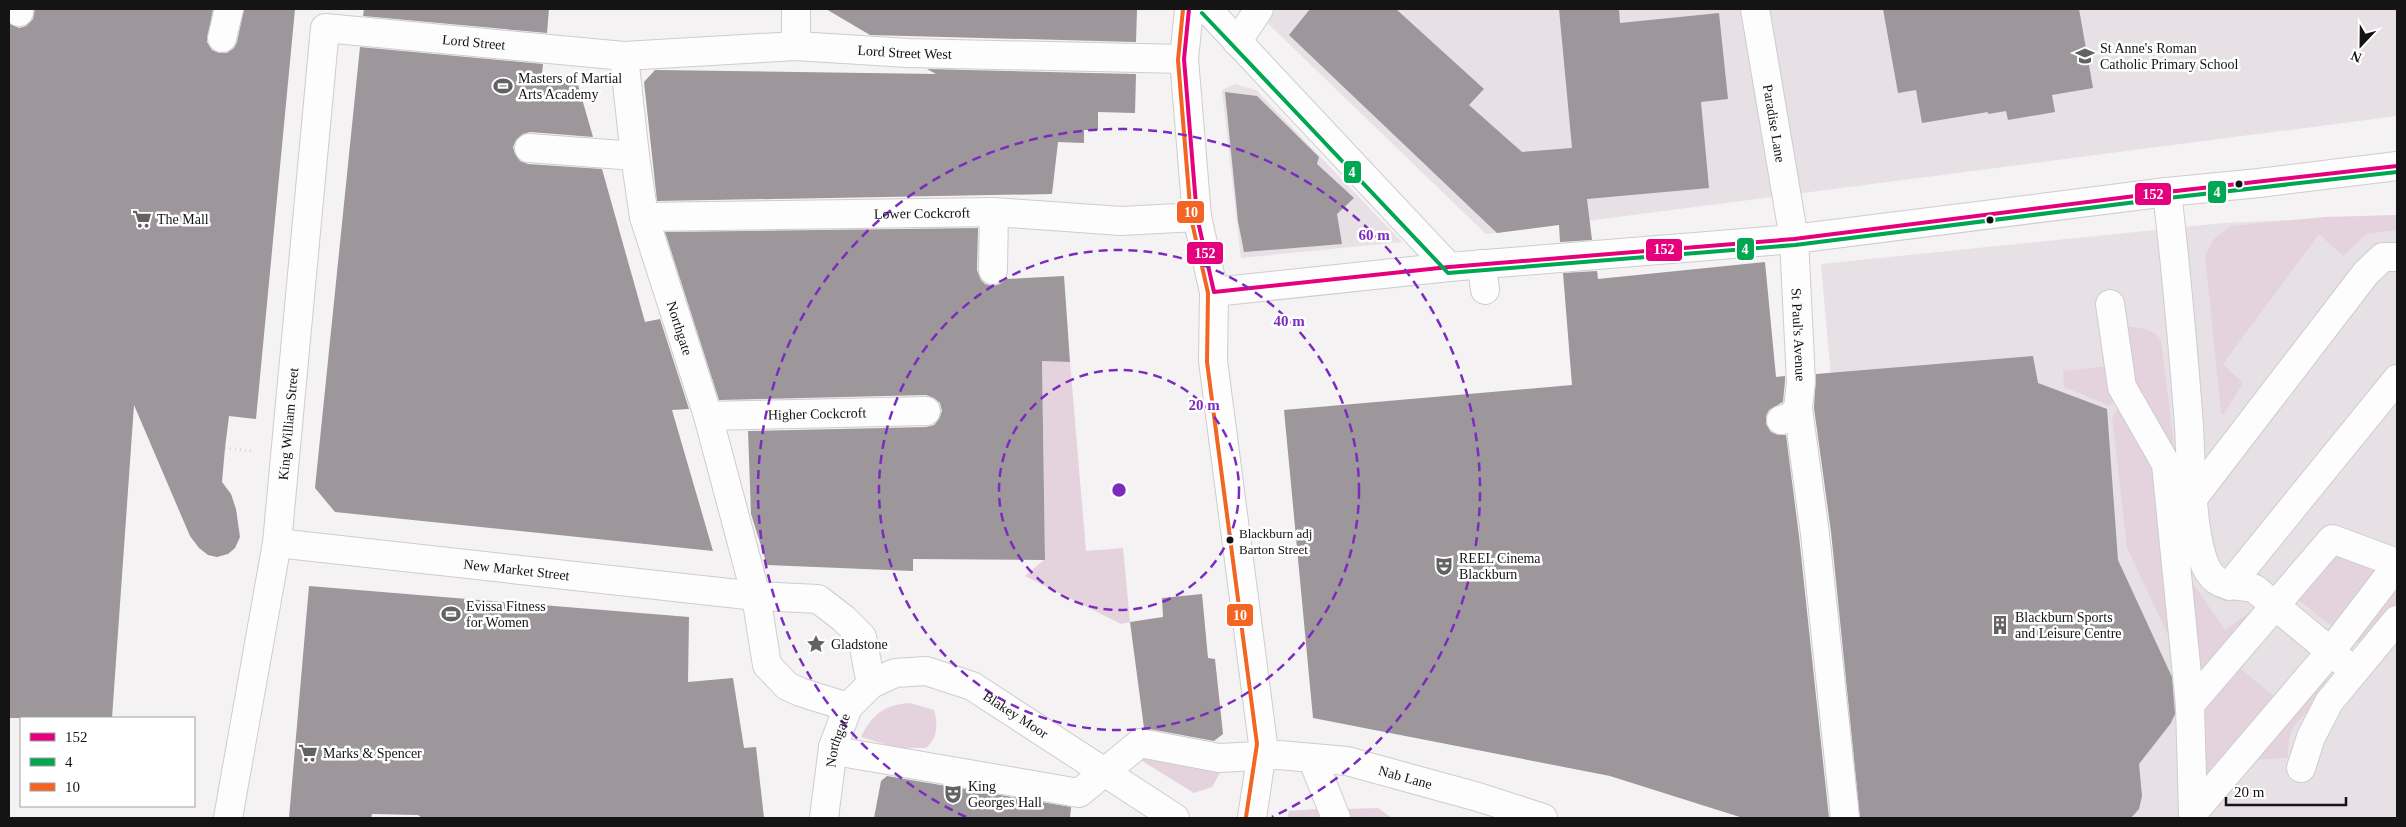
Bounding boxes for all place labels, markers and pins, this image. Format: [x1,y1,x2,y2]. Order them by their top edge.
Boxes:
place label: St Anne's Roman Catholic Primary School [2100,41,2239,72]
school or university icon: St Anne's Roman Catholic Primary School [2074,45,2096,67]
place label: Masters of Martial Arts Academy [518,71,622,102]
sports icon: Masters of Martial Arts Academy [492,75,514,97]
unlabelled marker [2234,179,2244,189]
supermarket icon: The Mall [131,208,153,230]
place label: The Mall [157,212,209,227]
unlabelled marker [1985,215,1995,225]
centre of rings [1110,481,1128,499]
place label: Blackburn adj Barton Street [1239,526,1312,557]
marker: Blackburn adj Barton Street [1225,535,1235,545]
place label: REEL Cinema Blackburn [1459,551,1541,582]
theatre icon: REEL Cinema Blackburn [1433,555,1455,577]
place label: Evissa Fitness for Women [466,599,546,630]
sports icon: Evissa Fitness for Women [440,603,462,625]
place label: Blackburn Sports and Leisure Centre [2015,610,2122,641]
building icon: Blackburn Sports and Leisure Centre [1989,614,2011,636]
place icon: Gladstone [805,633,827,655]
place label: Gladstone [831,637,888,652]
supermarket icon: Marks & Spencer [297,742,319,764]
place label: Marks & Spencer [323,746,422,761]
place label: King Georges Hall [968,779,1042,810]
theatre icon: King Georges Hall [942,783,964,805]

